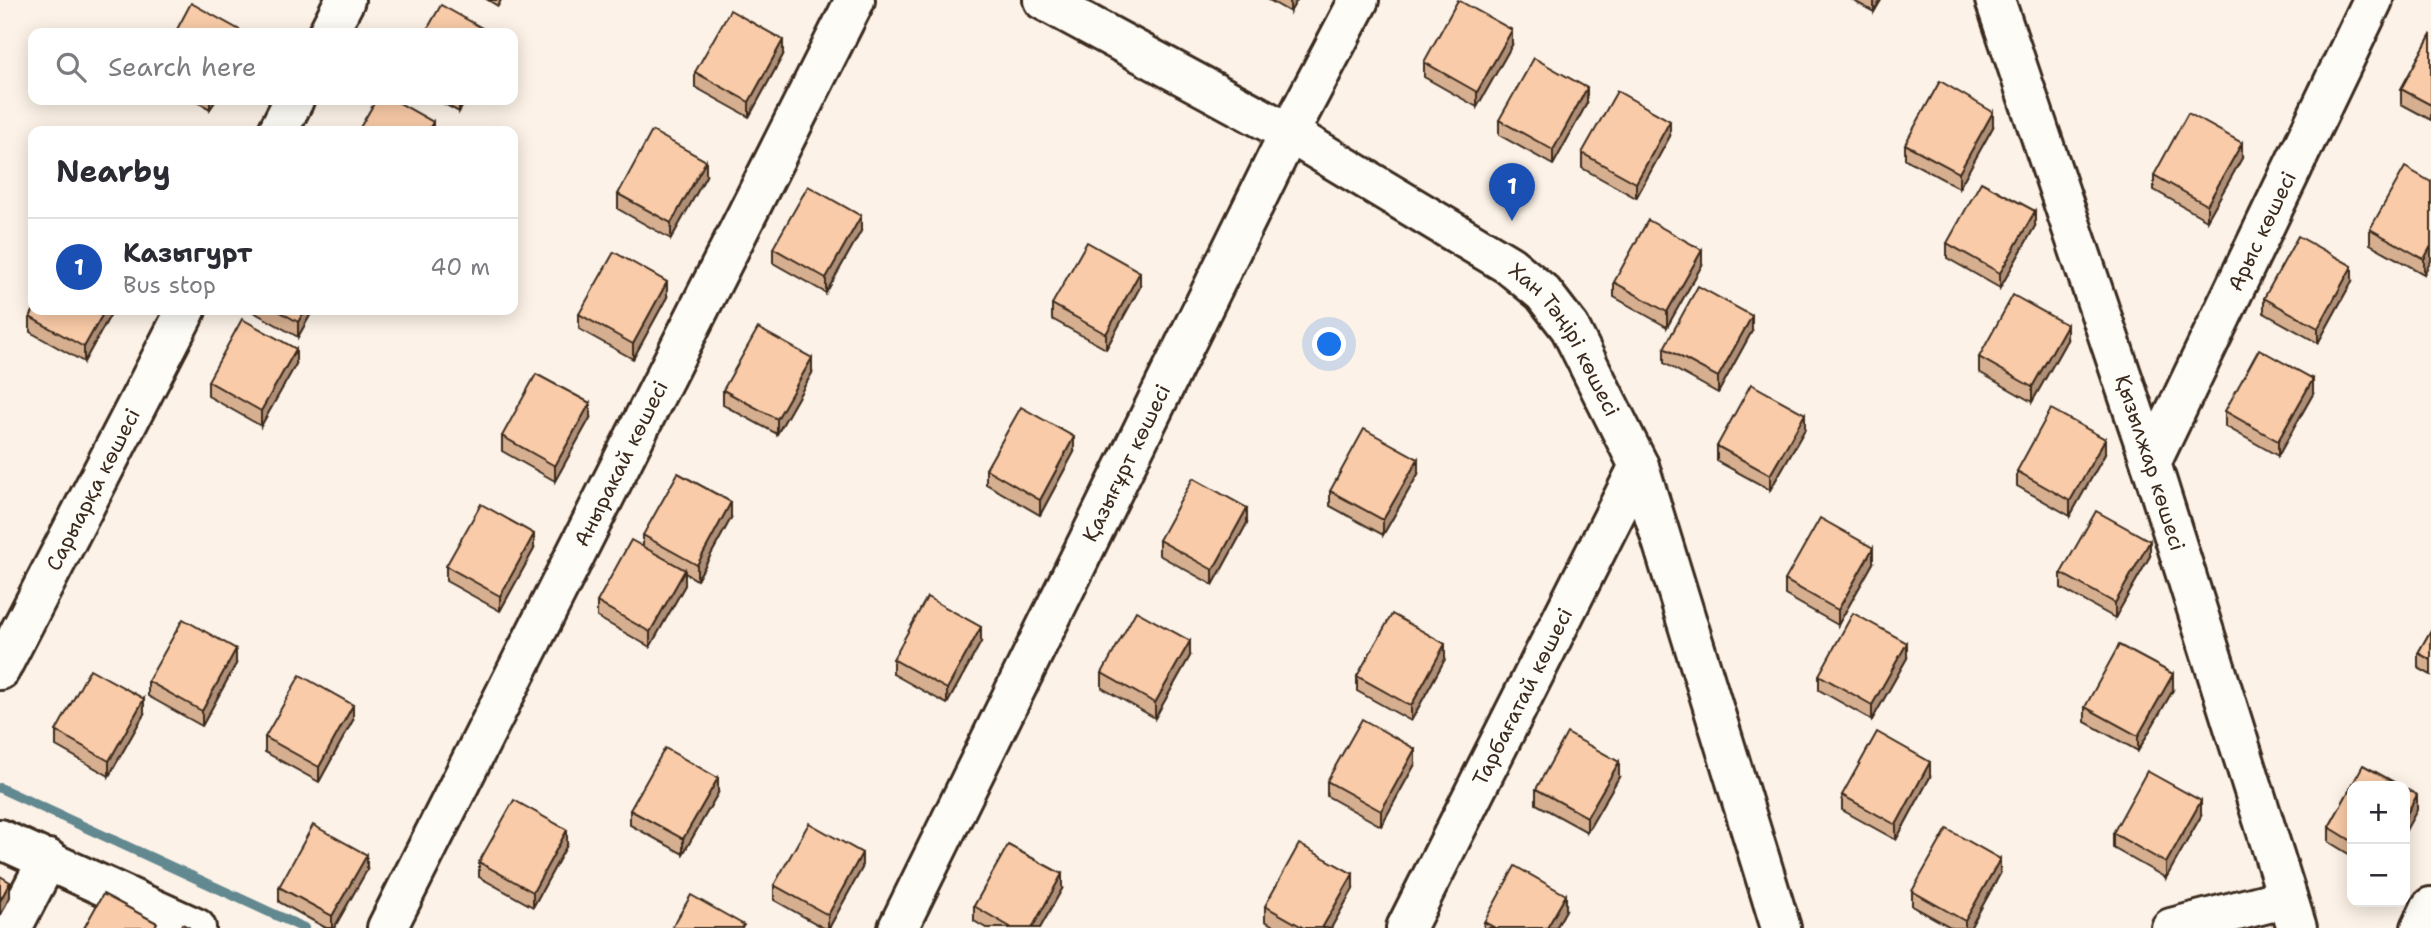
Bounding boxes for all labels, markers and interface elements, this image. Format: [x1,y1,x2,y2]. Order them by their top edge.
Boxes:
search box [28,28,518,105]
icon: search [52,48,90,86]
text: Search here [108,49,257,84]
text: Nearby [56,151,171,192]
pin: 1 [1489,163,1535,221]
street label: Арыс көшесі [2221,167,2303,296]
text: Казыгурт [123,235,252,270]
text: 1 [74,252,84,282]
text: 40 m [430,252,490,282]
street label: Хан Тәңірі көшесі [1503,256,1626,421]
text: Bus stop [123,270,216,300]
your location [1312,327,1346,361]
street label: Қызылжар көшесі [2108,371,2192,554]
street label: Аныракай көшесі [568,376,675,551]
street label: Қазығұрт көшесі [1076,380,1177,547]
street label: Сарыарқа көшесі [40,404,147,576]
street label: Тарбағатай көшесі [1466,603,1579,790]
map controls [2347,781,2410,907]
button: + [2347,781,2410,844]
button: − [2347,844,2410,907]

